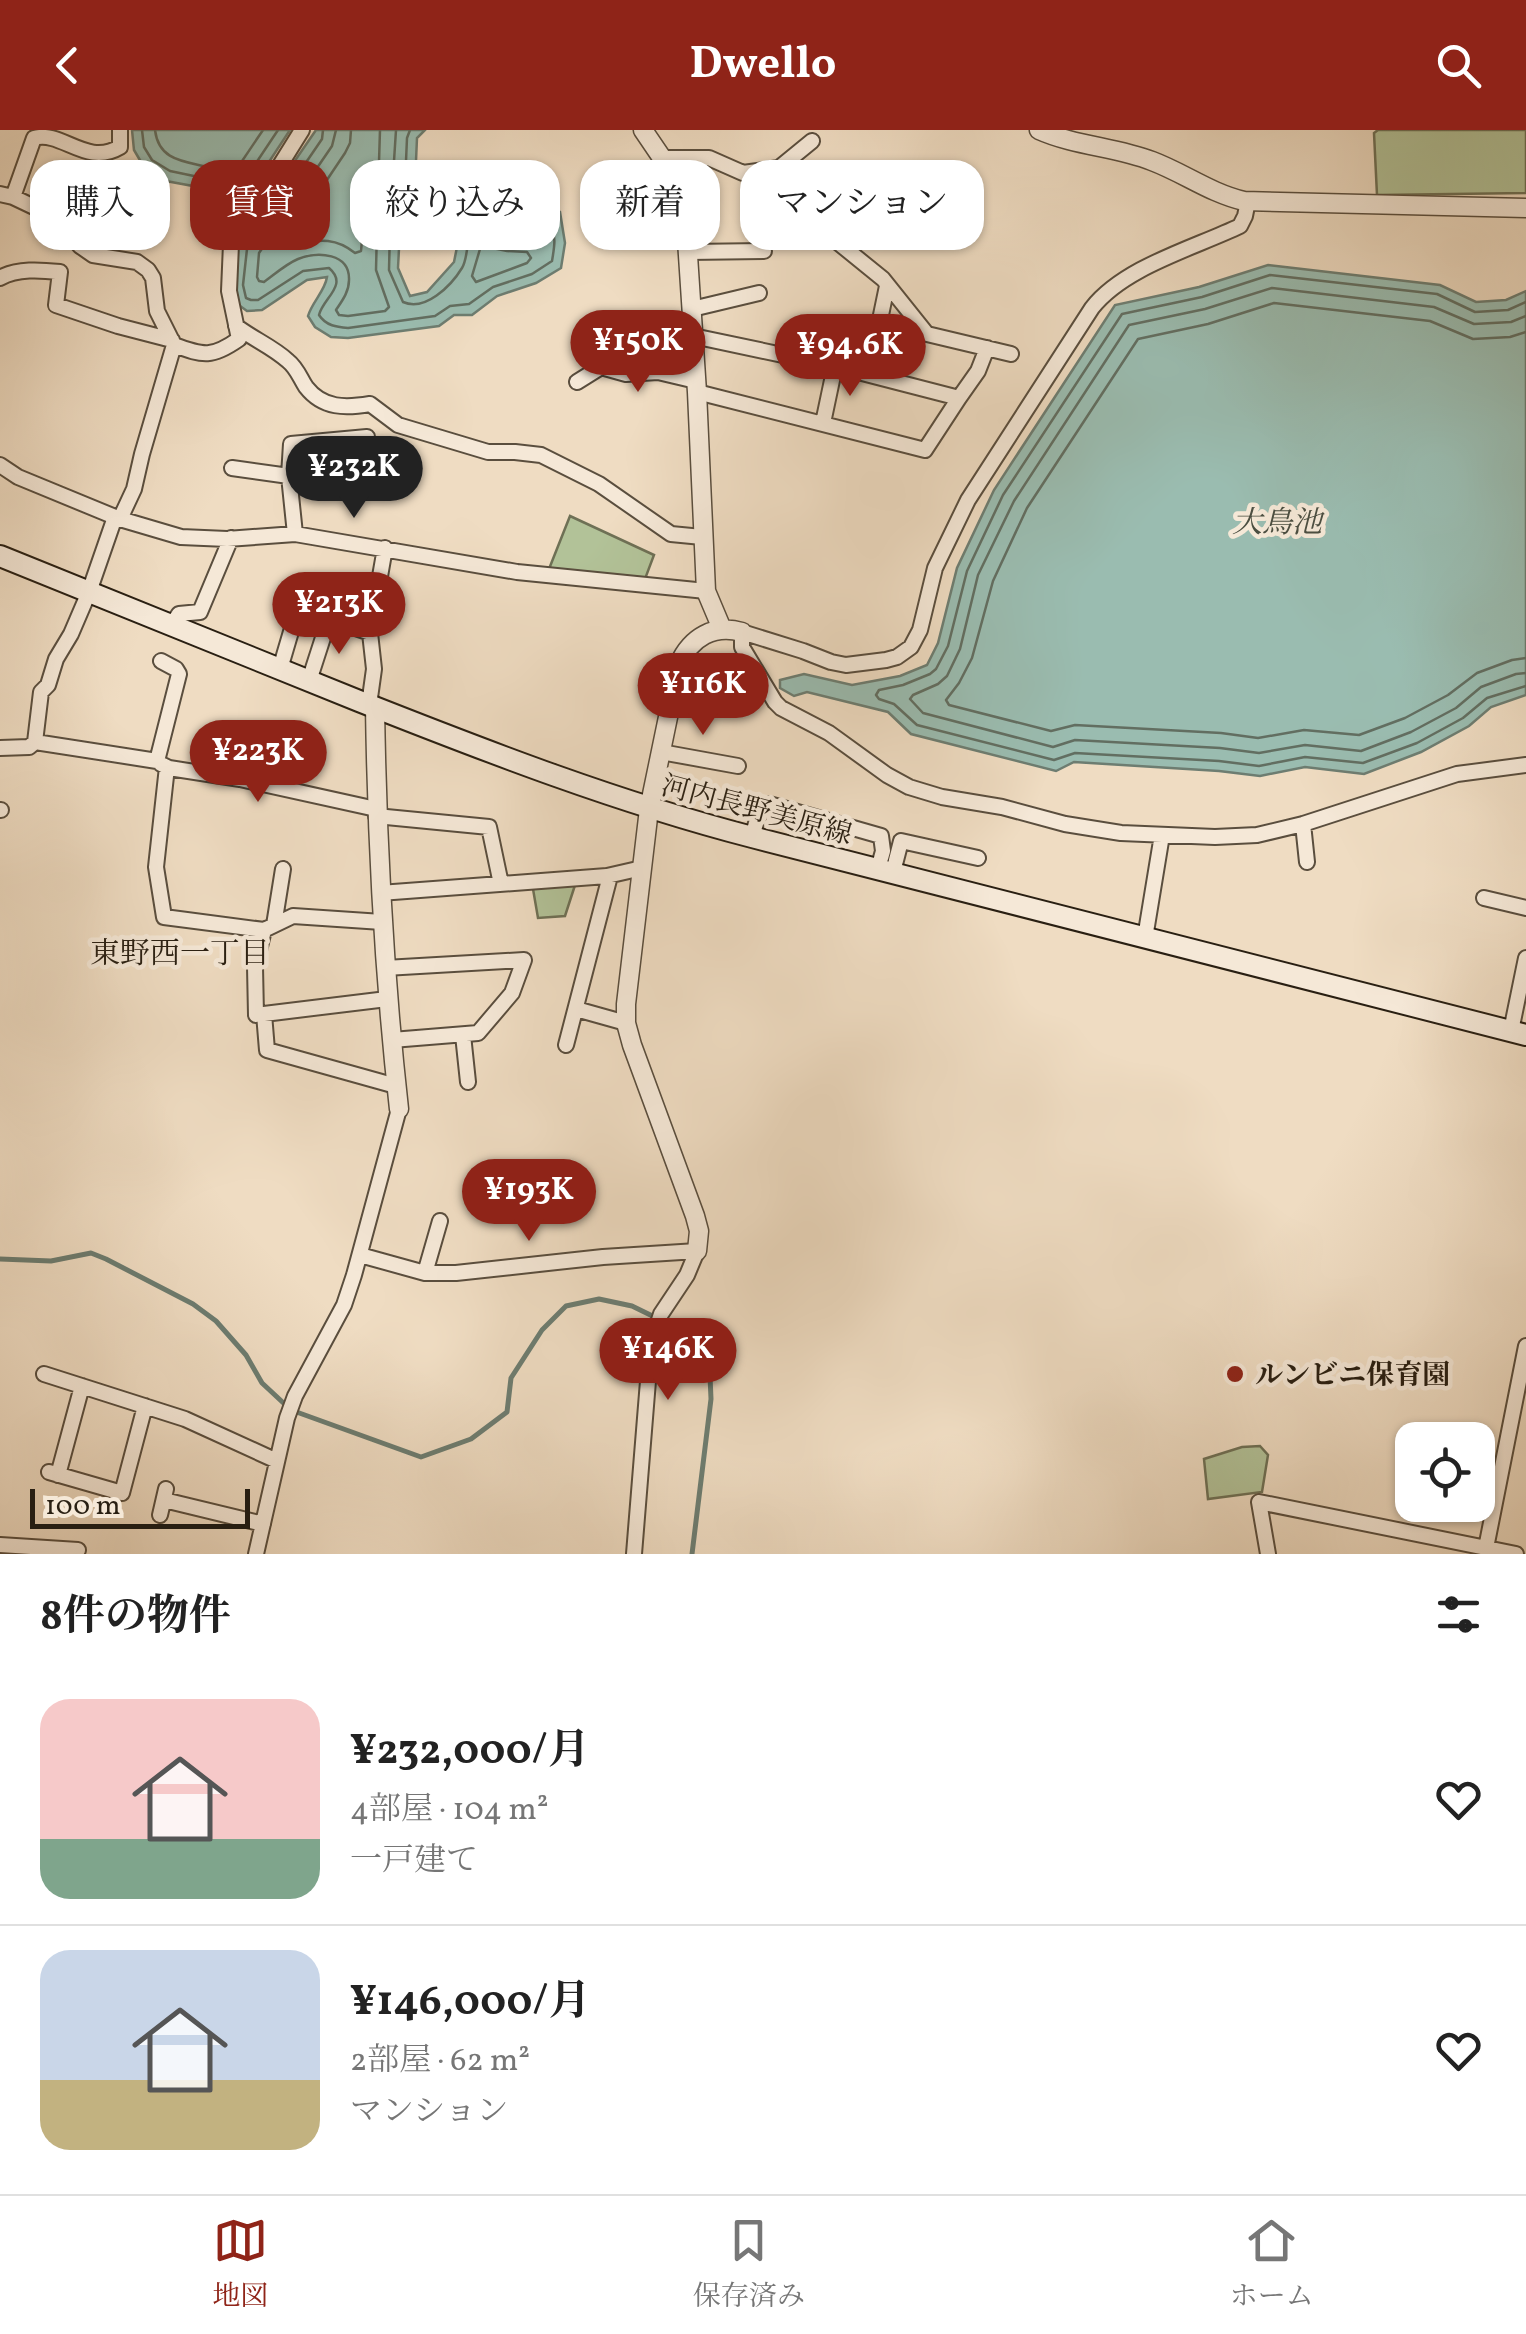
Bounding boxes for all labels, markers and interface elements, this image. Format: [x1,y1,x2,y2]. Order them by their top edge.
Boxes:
text: Dwello [689,34,837,97]
icon: back [40,38,95,93]
icon: search [1431,38,1486,93]
chip: 購入 [30,160,170,250]
chip: 賃貸 [190,160,330,250]
chip: 絞り込み [350,160,560,250]
chip: 新着 [580,160,720,250]
chip: マンション [740,160,984,250]
pin: ¥150K [568,310,708,395]
pin: ¥94.6K [769,314,931,399]
text: ¥150K [592,320,684,364]
text: ¥94.6K [797,324,903,368]
pin: ¥232K [284,436,424,521]
text: ¥232K [308,446,400,490]
water label: 大鳥池 [1232,503,1325,545]
pin: ¥213K [269,572,409,657]
text: ¥213K [294,582,384,626]
pin: ¥116K [633,653,773,738]
text: ¥116K [660,663,746,707]
pin: ¥223K [188,720,328,805]
text: ¥223K [212,730,304,774]
street label: 河内長野美原線 [657,767,856,856]
district label: 東野西一丁目 [90,934,270,976]
pin: ¥193K [459,1159,599,1244]
text: ¥193K [484,1169,574,1213]
pin: ¥146K [598,1318,738,1403]
text: ¥146K [621,1328,715,1372]
place label: ルンビニ保育園 [1255,1357,1450,1396]
marker: ルンビニ保育園 [1224,1363,1246,1385]
map controls [1395,1422,1495,1522]
button: locate [1395,1422,1495,1522]
scale bar [30,1484,250,1528]
text: 100 m [45,1487,120,1526]
icon: filters [1431,1587,1486,1642]
text: 8件の物件 [40,1589,231,1648]
text: ¥232,000/月 [350,1723,590,1782]
icon: home [120,1739,240,1859]
icon: heart [1431,1772,1486,1827]
text: 4部屋 · 104 m² [350,1789,549,1833]
text: 一戸建て [350,1840,478,1884]
text: ¥146,000/月 [350,1974,590,2033]
icon: home [120,1990,240,2110]
icon: heart [1431,2023,1486,2078]
text: 2部屋 · 62 m² [350,2040,530,2084]
text: マンション [350,2091,509,2135]
tab: 地図 [212,2213,268,2317]
tab: 保存済み [693,2213,805,2317]
tab: ホーム [1230,2213,1314,2317]

